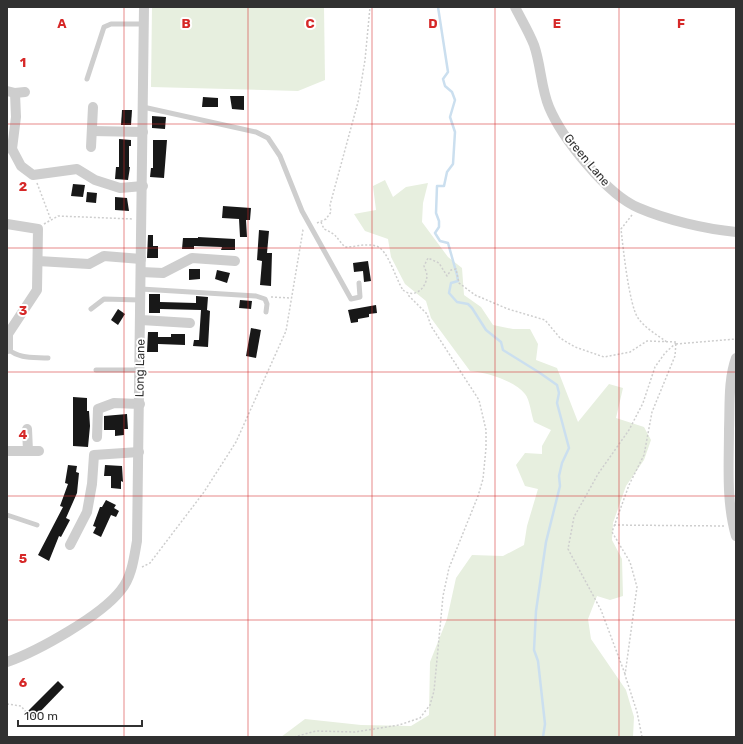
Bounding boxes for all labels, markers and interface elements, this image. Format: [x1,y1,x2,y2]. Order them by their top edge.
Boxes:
text: A [57,16,67,31]
text: B [181,16,191,31]
text: C [305,16,315,31]
text: D [428,16,438,31]
text: E [553,16,561,31]
text: F [677,16,685,31]
text: 1 [20,55,26,70]
street label: Green Lane [561,131,613,189]
text: 2 [19,179,27,194]
text: 3 [19,303,28,318]
street label: Long Lane [132,338,148,397]
text: 4 [19,427,28,442]
text: 5 [19,551,27,566]
text: 6 [19,675,28,690]
scale bar [18,702,142,728]
text: 100 m [24,709,58,723]

